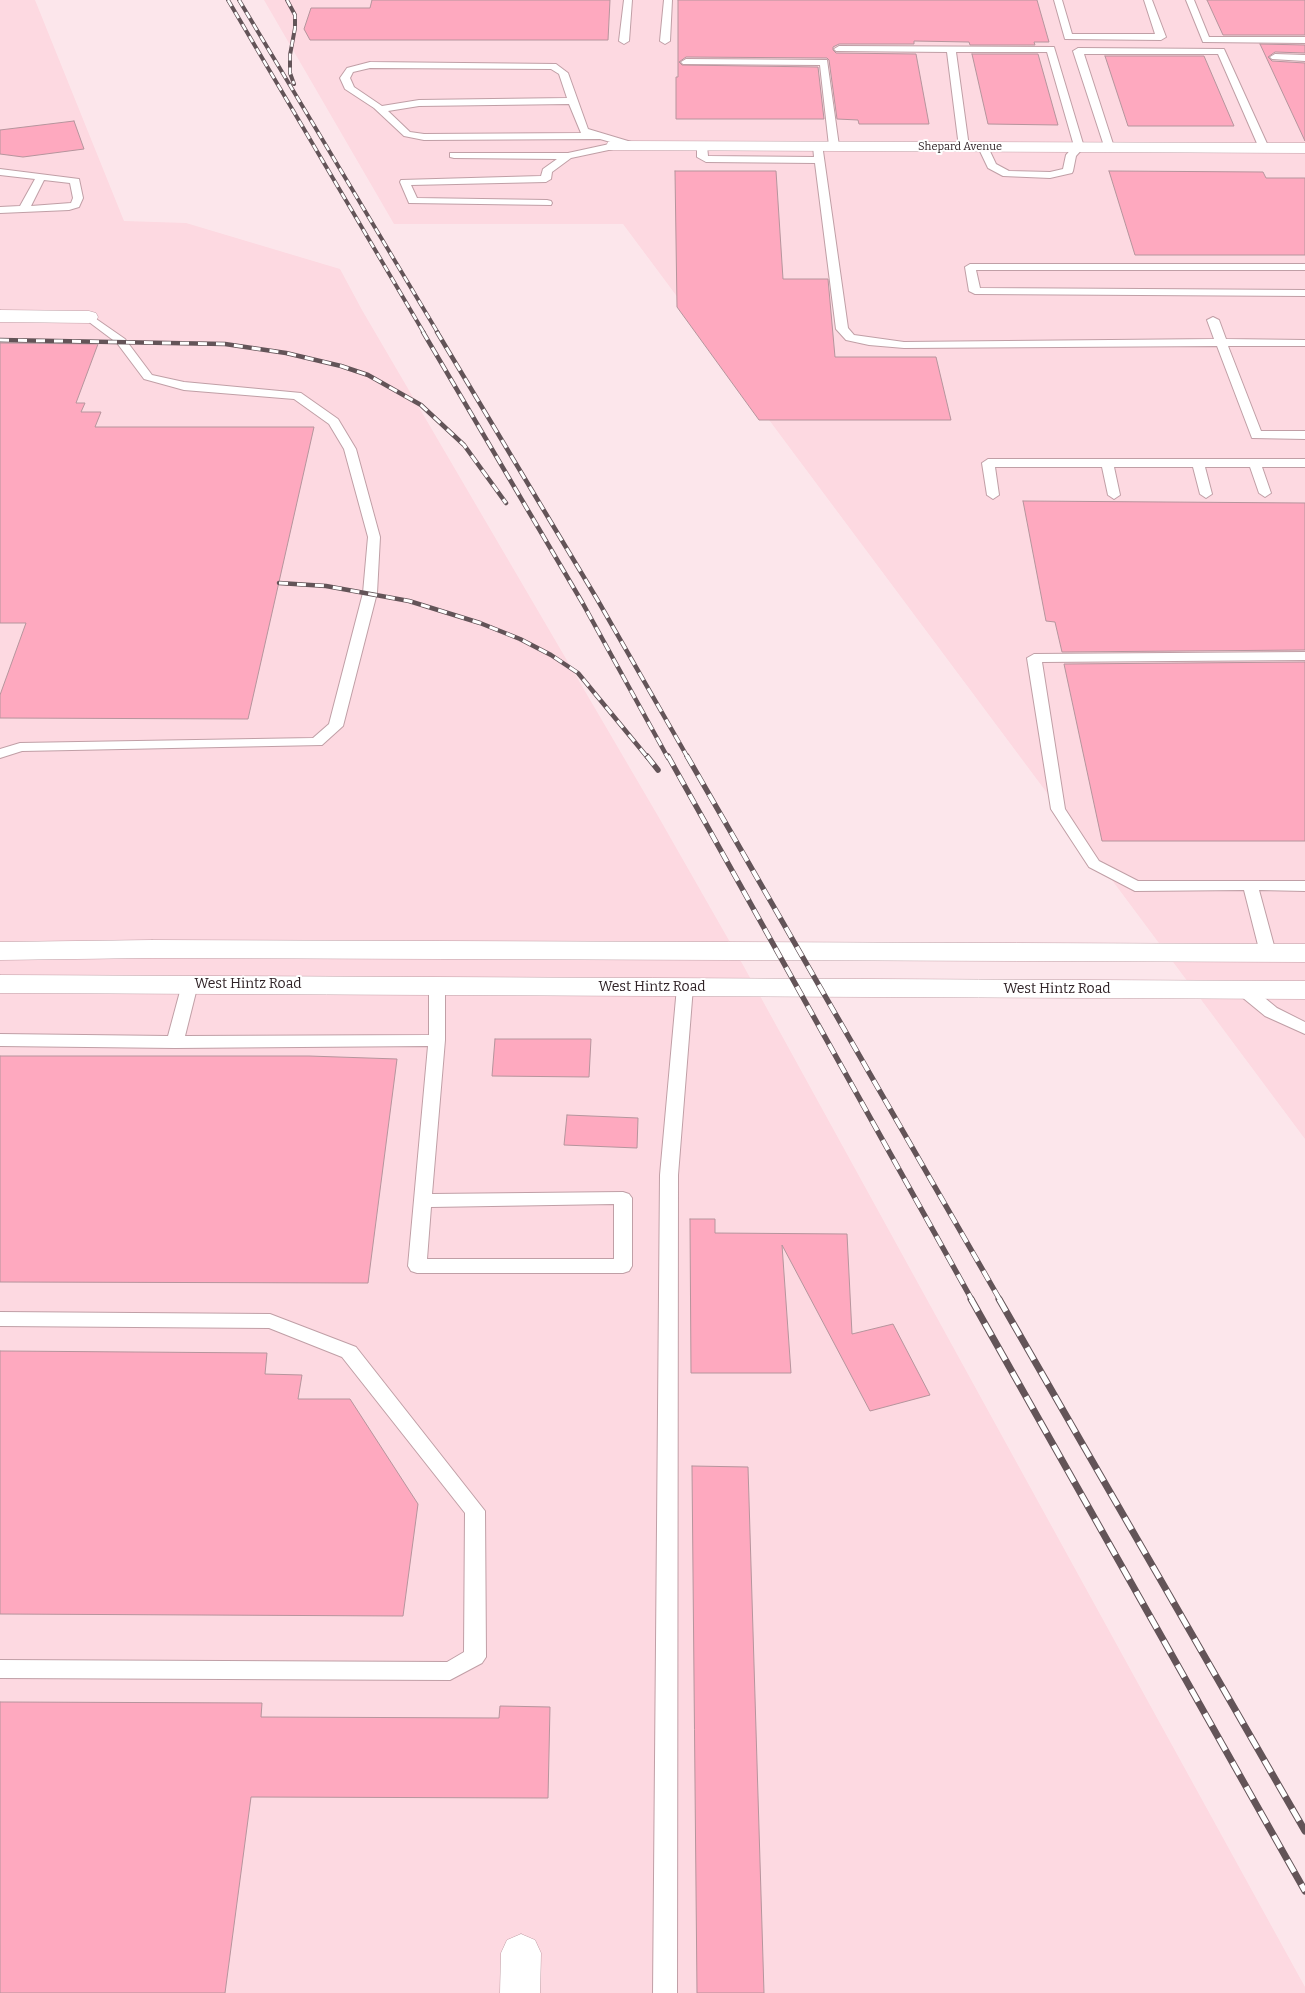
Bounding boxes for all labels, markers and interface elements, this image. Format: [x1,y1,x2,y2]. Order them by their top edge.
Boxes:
street label: Shepard Avenue [918,140,1002,154]
street label: West Hintz Road [194,976,302,992]
street label: West Hintz Road [598,979,706,995]
street label: West Hintz Road [1003,981,1111,997]

